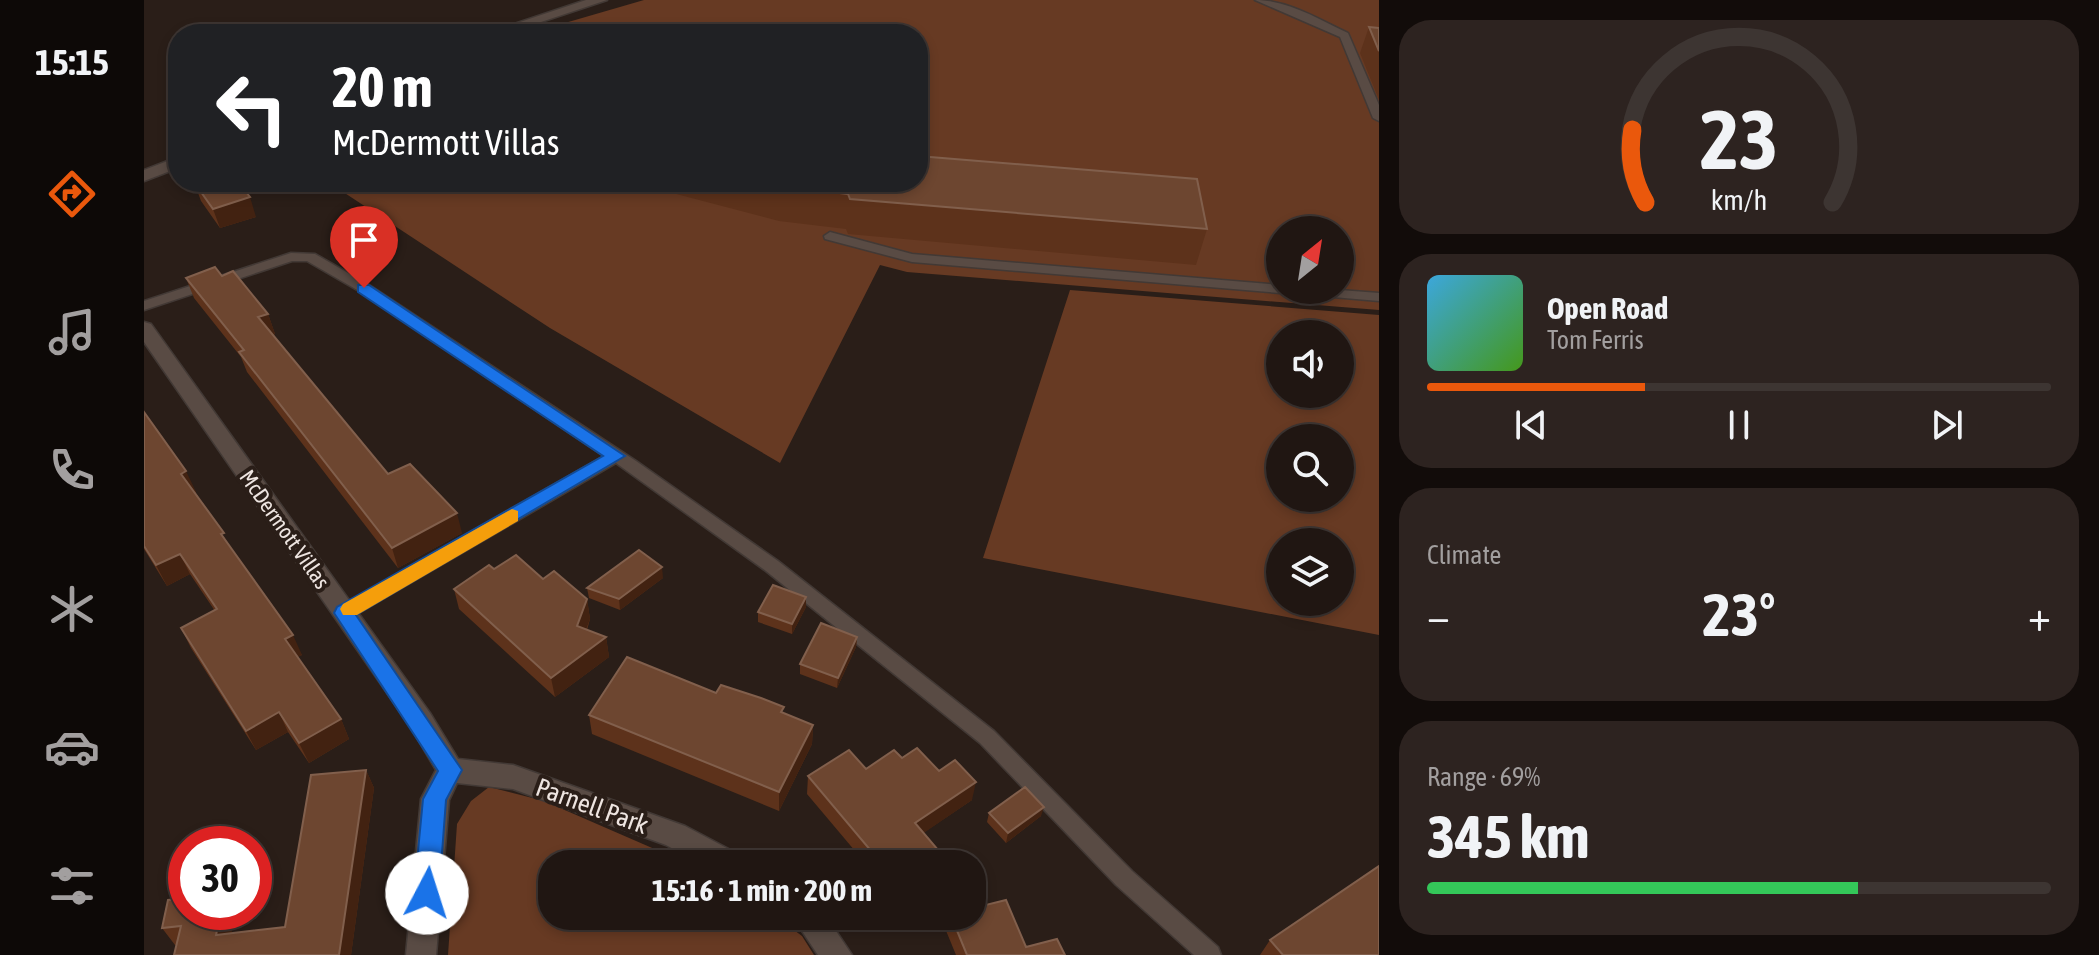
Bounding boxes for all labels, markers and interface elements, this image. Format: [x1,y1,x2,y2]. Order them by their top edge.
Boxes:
text: 15:15 [35,41,109,83]
text: 20 m [332,55,433,119]
icon: left [200,56,304,160]
text: 23 [1700,90,1778,186]
text: McDermott Villas [332,121,560,163]
icon: directions [44,166,100,222]
text: km/h [1711,183,1767,216]
pin [330,206,398,288]
north arrow [1266,216,1354,304]
map controls [1266,216,1354,616]
icon: arrive [342,218,386,262]
text: Open Road [1547,291,1668,325]
icon: music [44,304,100,360]
button: sound [1266,320,1354,408]
text: Tom Ferris [1547,325,1644,355]
icon: previous [1509,403,1553,447]
icon: pause [1717,403,1761,447]
icon: next [1925,403,1969,447]
button: search [1266,424,1354,512]
icon: phone [44,442,100,498]
street label: McDermott Villas [234,465,336,594]
button: layers [1266,528,1354,616]
text: Climate [1427,540,1501,570]
text: 23° [1703,580,1775,649]
icon: climate [44,581,100,637]
text: − [1427,590,1450,640]
text: + [2028,590,2051,640]
icon: car [44,719,100,775]
text: Range · 69% [1427,762,1540,792]
street label: Parnell Park [532,772,652,840]
text: 345 km [1427,802,1589,871]
speed limit sign: 30 [168,826,272,930]
position arrow [385,851,469,935]
icon: filters [44,858,100,914]
text: 15:16 · 1 min · 200 m [652,873,872,907]

